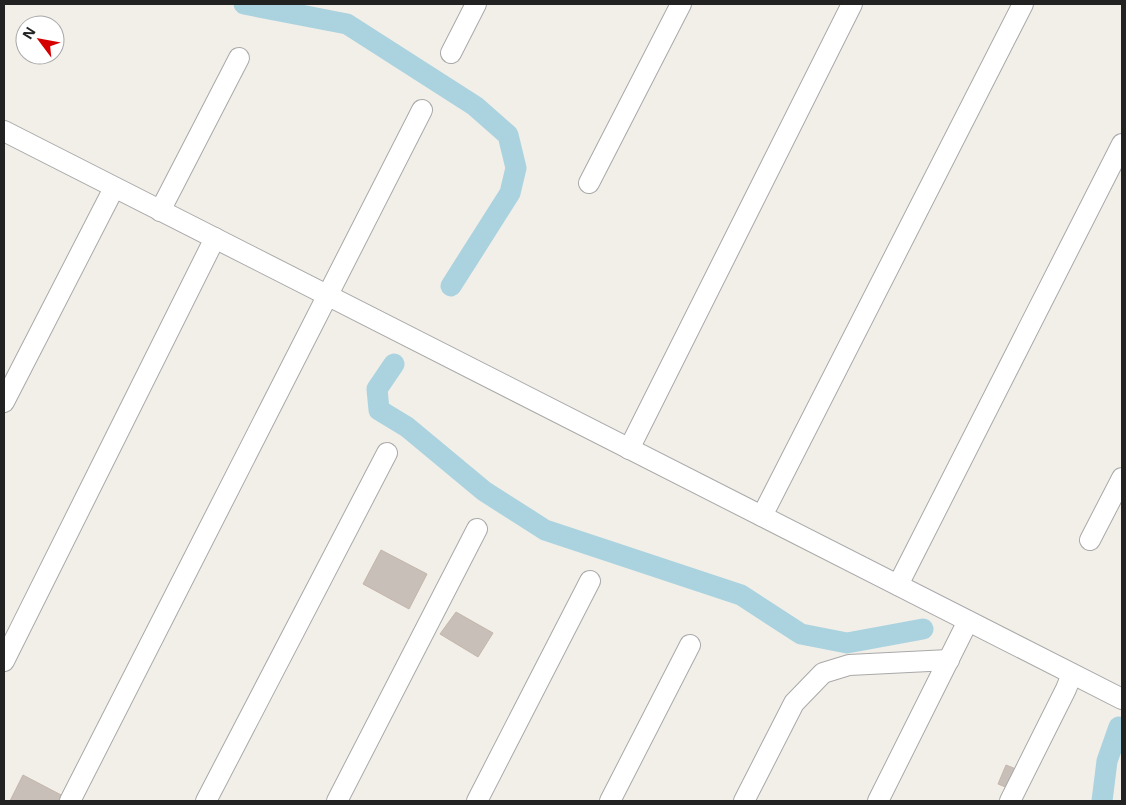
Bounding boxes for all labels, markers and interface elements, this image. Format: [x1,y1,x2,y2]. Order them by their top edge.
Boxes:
north arrow [15,15,65,65]
text: N [17,23,40,43]

